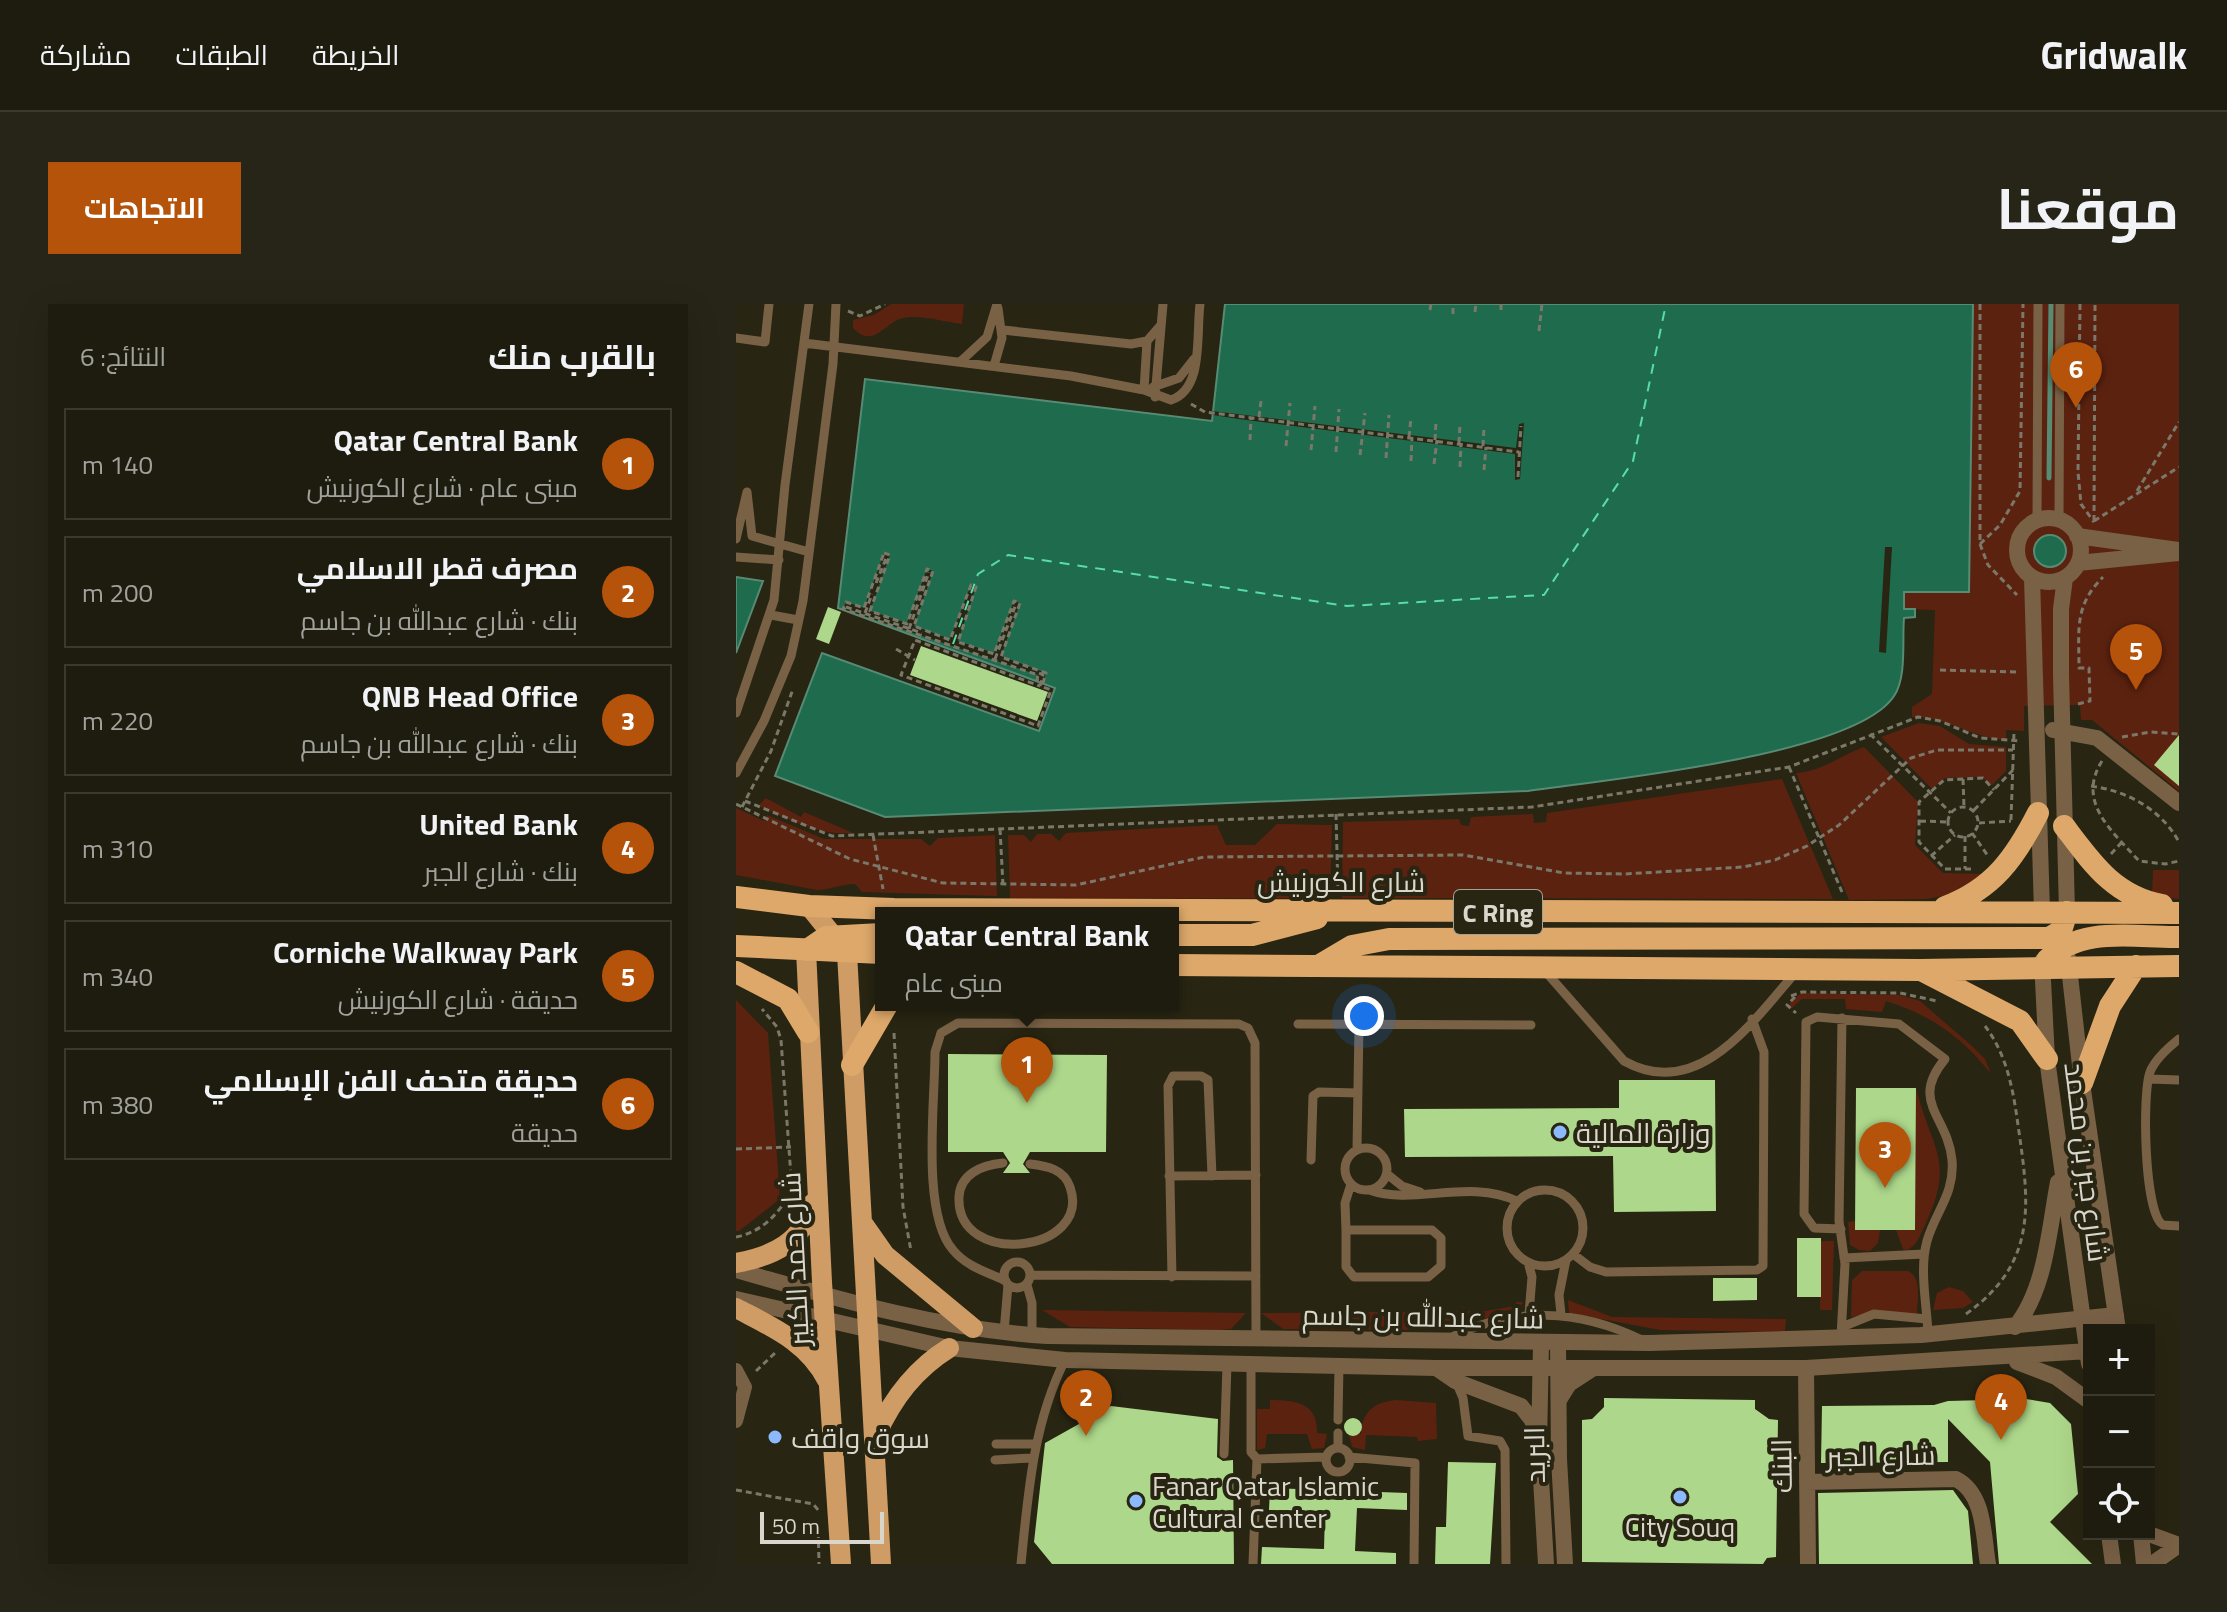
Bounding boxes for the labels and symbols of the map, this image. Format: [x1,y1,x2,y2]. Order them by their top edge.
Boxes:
pin: 6 [2050,342,2102,408]
pin: 5 [2110,624,2162,690]
street label: شارع الكورنيش [1257,860,1425,903]
road number: C Ring [1454,890,1542,934]
your location [1344,996,1384,1036]
pin: 1 [1001,1037,1053,1103]
street label: شارع جبر بن محمد [2053,1060,2121,1264]
place label: وزارة المالية [1576,1111,1711,1154]
pin: 3 [1859,1122,1911,1188]
marker: وزارة المالية [1551,1123,1569,1141]
street label: شارع حمد الكبير [768,1171,820,1349]
street label: شارع عبدالله بن جاسم [1302,1292,1544,1340]
pin: 2 [1060,1370,1112,1436]
pin: 4 [1975,1374,2027,1440]
place label: سوق واقف [791,1416,930,1459]
street label: البريد [1512,1426,1556,1484]
marker: سوق واقف [766,1428,784,1446]
street label: شارع الجبر [1824,1433,1936,1477]
street label: البنك [1759,1438,1803,1494]
place label: Fanar Qatar Islamic Cultural Center [1152,1464,1379,1539]
marker: City Souq [1671,1488,1689,1506]
marker: Fanar Qatar Islamic Cultural Center [1127,1492,1145,1510]
place label: City Souq [1625,1505,1735,1548]
scale bar [760,1508,884,1544]

